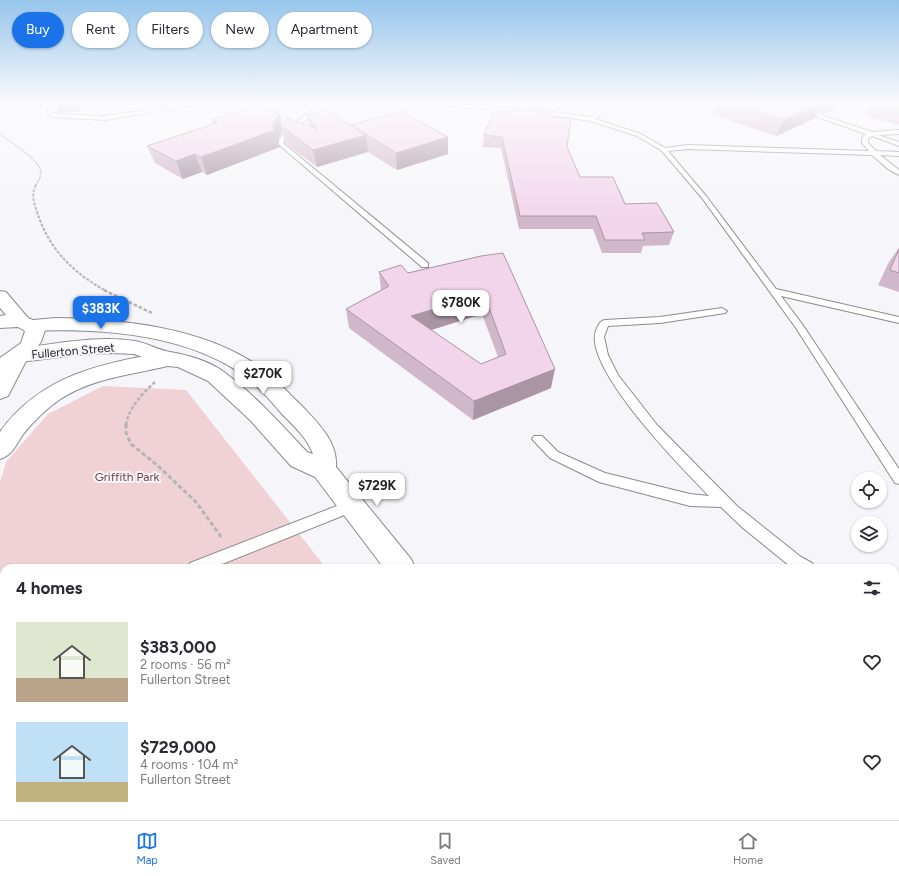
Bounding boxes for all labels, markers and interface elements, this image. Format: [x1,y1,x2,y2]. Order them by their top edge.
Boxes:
chip: Buy [12,12,64,48]
chip: Rent [72,12,129,48]
chip: Filters [137,12,203,48]
chip: New [211,12,269,48]
chip: Apartment [277,12,372,48]
pin: $780K [433,290,489,324]
text: $780K [441,295,481,310]
pin: $383K [73,296,129,330]
text: $383K [82,301,120,316]
street label: Fullerton Street [31,340,116,362]
pin: $270K [235,361,291,395]
text: $270K [243,366,283,381]
park label: Griffith Park [95,470,159,484]
map controls [851,472,887,552]
button: locate [851,472,887,508]
pin: $729K [349,473,405,507]
text: $729K [358,478,396,493]
button: layers [851,516,887,552]
icon: filters [861,577,883,599]
text: 4 homes [16,578,83,598]
text: $383,000 [140,637,216,657]
icon: home [48,638,96,686]
icon: heart [861,651,883,673]
text: 2 rooms · 56 m² [140,657,231,672]
text: Fullerton Street [140,672,231,687]
text: $729,000 [140,737,216,757]
icon: home [48,738,96,786]
icon: heart [861,751,883,773]
text: 4 rooms · 104 m² [140,757,238,772]
text: Fullerton Street [140,772,231,787]
tab: Map [136,830,158,867]
tab: Saved [430,830,461,867]
tab: Home [733,830,763,867]

